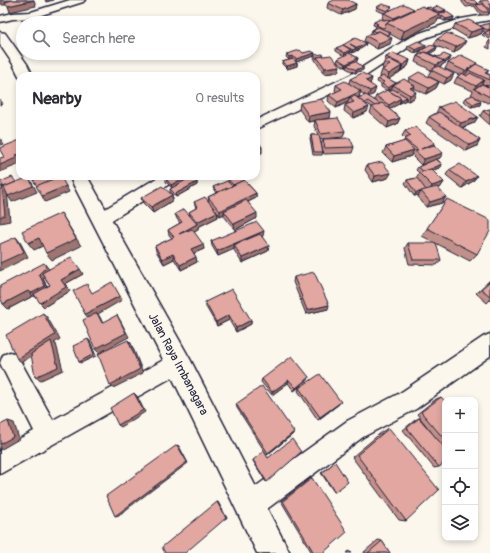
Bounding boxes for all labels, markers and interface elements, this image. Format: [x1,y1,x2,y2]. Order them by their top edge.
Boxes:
search box [16,16,260,60]
icon: search [30,27,52,49]
text: Search here [62,29,135,48]
text: Nearby [32,88,81,109]
text: 0 results [195,90,244,106]
street label: Jalan Raya Imbanagara [145,310,211,418]
map controls [442,397,478,541]
button: + [442,397,478,433]
button: − [442,433,478,469]
button: locate [442,469,478,505]
button: layers [442,505,478,541]

